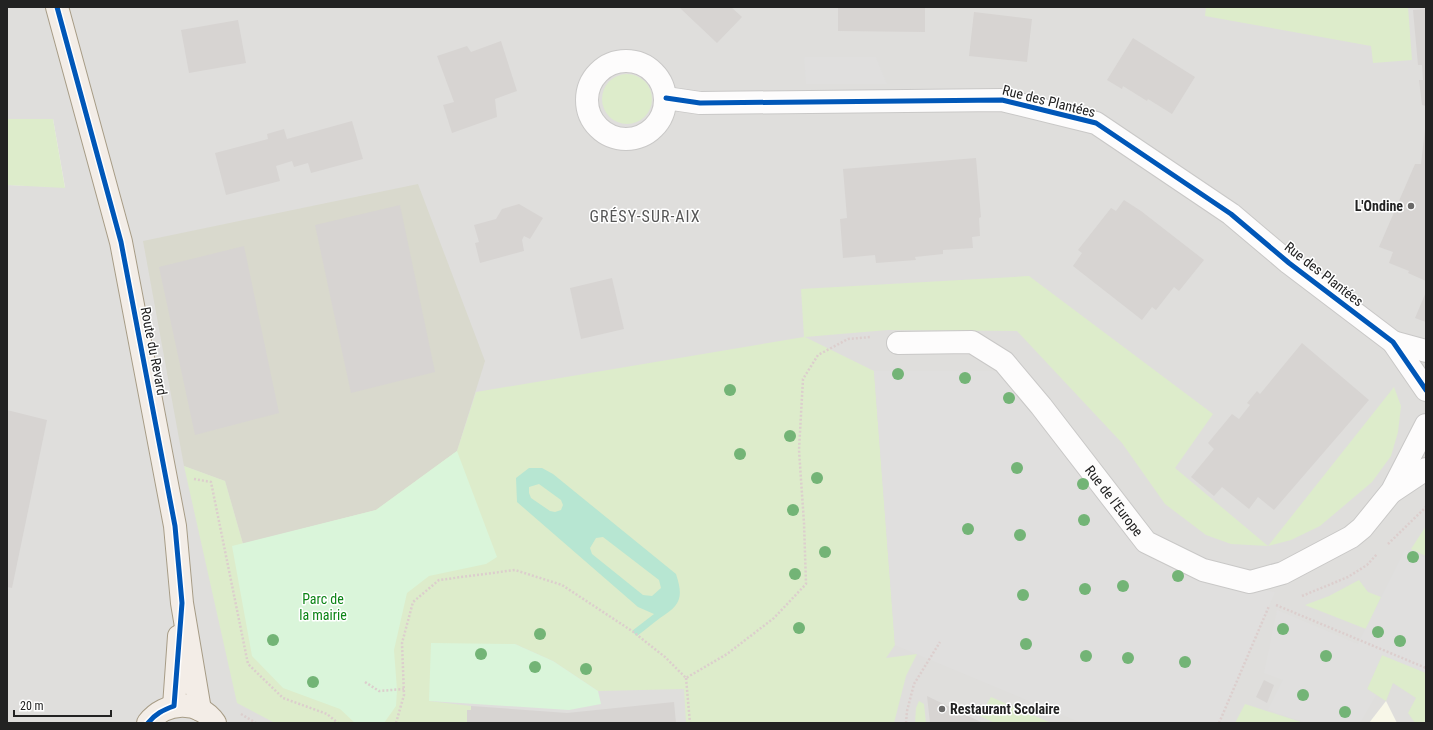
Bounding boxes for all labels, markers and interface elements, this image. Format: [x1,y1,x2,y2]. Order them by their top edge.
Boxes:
street label: Rue des Plantées [1001,82,1097,120]
place label: L'Ondine [1355,198,1403,214]
marker: L'Ondine [1406,201,1416,211]
district label: GRÉSY-SUR-AIX [589,207,701,226]
street label: Rue des Plantées [1282,238,1366,310]
street label: Route du Revard [138,305,170,397]
street label: Rue de l'Europe [1082,462,1147,540]
park label: Parc de la mairie [299,591,347,623]
scale bar [14,692,111,718]
text: 20 m [20,699,44,713]
place label: Restaurant Scolaire [950,701,1060,717]
marker: Restaurant Scolaire [937,704,947,714]

